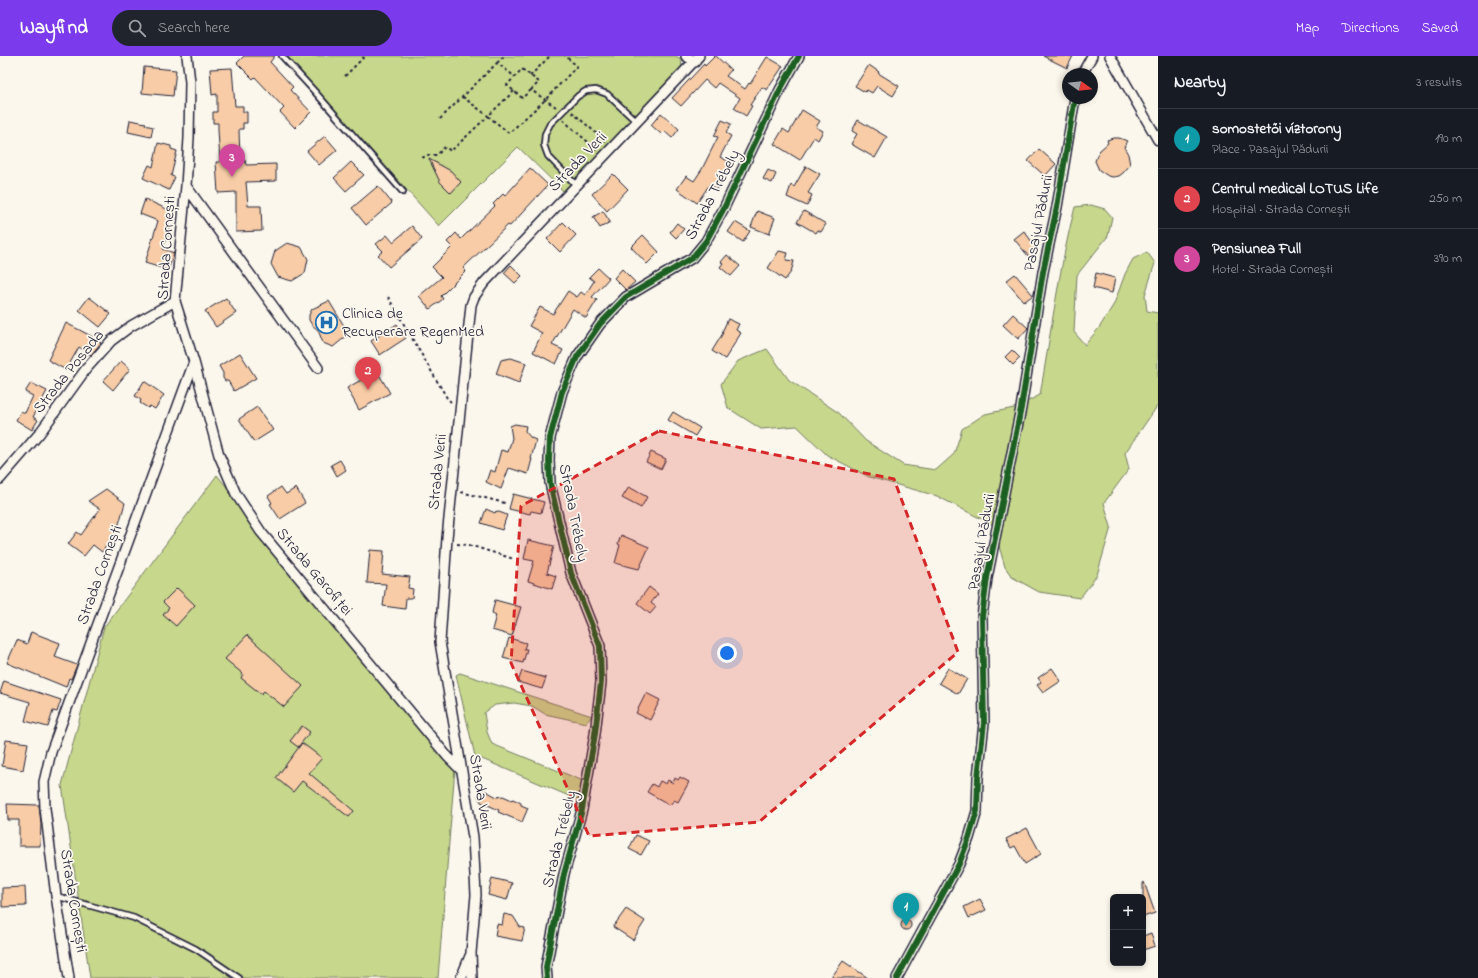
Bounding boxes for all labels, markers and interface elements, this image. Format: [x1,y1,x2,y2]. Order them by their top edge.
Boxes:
search box [112,10,392,46]
text: Wayfind [20,15,88,42]
icon: search [126,17,148,39]
text: Search here [158,17,230,39]
text: Map [1296,18,1319,39]
text: Directions [1341,18,1399,39]
text: Saved [1421,18,1458,39]
north arrow [1062,68,1098,104]
text: Nearby [1174,70,1226,95]
text: 3 results [1416,73,1462,92]
text: somostetői víztorony [1212,118,1341,140]
street label: Strada Verii [543,126,613,198]
text: 1 [1185,129,1189,148]
text: 190 m [1435,129,1462,148]
text: Place · Pasajul Pădurii [1212,140,1328,159]
pin: 3 [219,144,245,177]
street label: Strada Trébely [679,145,747,245]
street label: Pasajul Pădurii [1018,173,1060,273]
text: Centrul medical LOTUS Life [1212,178,1378,200]
text: 2 [1184,189,1190,208]
text: 250 m [1429,189,1462,208]
street label: Strada Cornești [151,195,183,301]
text: Hospital · Strada Cornești [1212,200,1350,219]
text: Pensiunea Full [1212,238,1301,260]
text: 3 [1184,249,1190,268]
text: 390 m [1434,249,1462,268]
text: Hotel · Strada Cornești [1212,260,1333,279]
place label: Clinica de Recuperare RegenMed [342,302,484,344]
hospital icon: Clinica de Recuperare RegenMed [313,310,339,336]
street label: Strada Posada [28,325,110,419]
pin: 2 [355,357,381,390]
street label: Strada Verii [422,433,454,511]
street label: Strada Trébely [552,462,594,564]
street label: Pasajul Pădurii [962,492,1002,592]
street label: Strada Cornești [71,522,129,628]
street label: Strada Garofiței [270,523,358,621]
your location [717,643,737,663]
street label: Strada Verii [462,752,498,832]
street label: Strada Trébely [536,788,584,890]
street label: Strada Cornești [53,848,93,955]
pin: 1 [893,893,919,926]
map controls [1110,894,1146,966]
button: + [1110,894,1146,930]
button: − [1110,930,1146,966]

